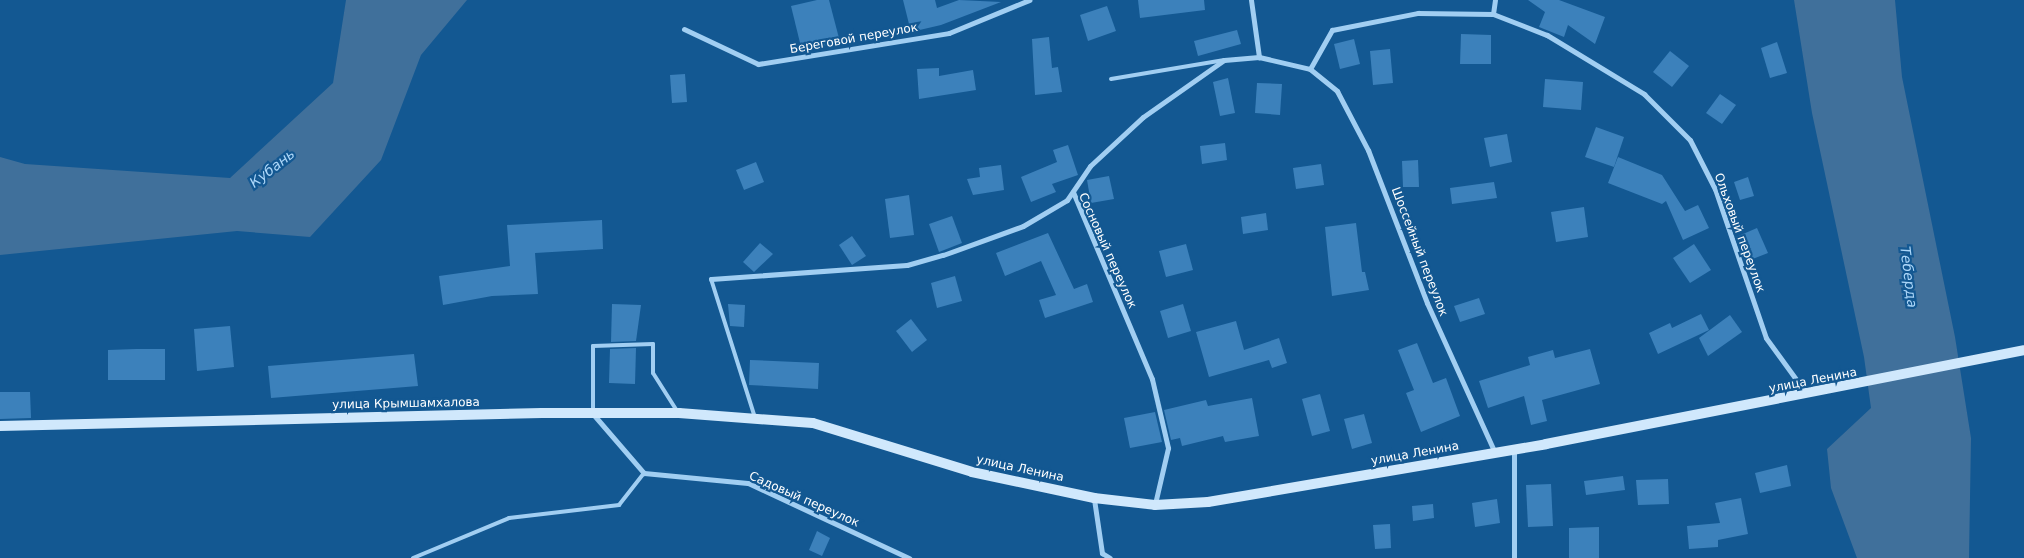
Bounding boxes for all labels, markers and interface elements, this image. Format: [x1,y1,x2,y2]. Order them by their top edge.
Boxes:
street label: Береговой переулок [789,21,919,57]
water label: Кубань [246,145,298,191]
street label: Ольховый переулок [1711,171,1767,295]
street label: Шоссейный переулок [1388,185,1450,319]
street label: Сосновый переулок [1075,191,1139,311]
water label: Теберда [1897,245,1921,309]
street label: улица Ленина [1768,365,1858,397]
street label: улица Крымшамхалова [332,396,480,412]
street label: улица Ленина [1370,439,1460,469]
street label: улица Ленина [975,453,1065,485]
street label: Садовый переулок [747,469,861,531]

